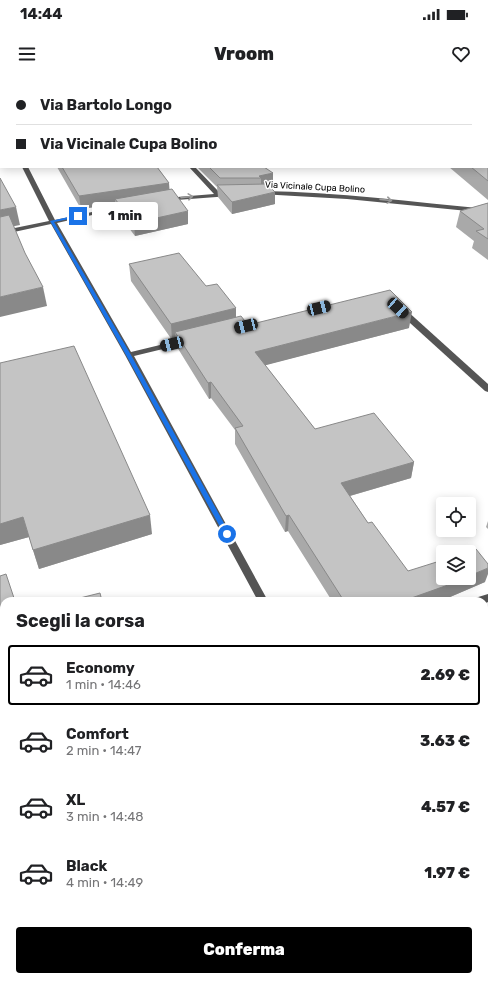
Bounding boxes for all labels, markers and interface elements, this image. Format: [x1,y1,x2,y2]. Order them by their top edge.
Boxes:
text: 14:44 [20,5,63,23]
icon: menu [16,43,38,65]
text: Vroom [214,43,274,65]
icon: heart [450,43,472,65]
text: Via Bartolo Longo [40,96,172,114]
text: Via Vicinale Cupa Bolino [40,135,218,153]
street label: Via Vicinale Cupa Bolino [265,179,365,195]
one-way arrow [180,193,193,201]
one-way arrow [379,197,392,204]
callout: 1 min [92,202,158,230]
route end [69,207,87,225]
text: 1 min [108,208,142,223]
car [385,296,411,320]
car [306,299,332,317]
car [233,317,259,335]
car [159,335,185,353]
map controls [436,497,476,585]
button: locate [436,497,476,537]
route start [218,525,236,543]
button: layers [436,545,476,585]
text: Scegli la corsa [16,610,145,632]
icon: car [18,657,54,693]
text: Economy [66,659,135,677]
text: 2.69 € [420,666,470,684]
text: 1 min · 14:46 [66,677,141,692]
icon: car [18,723,54,759]
text: Comfort [66,725,129,743]
text: 3.63 € [420,732,470,750]
text: 2 min · 14:47 [66,743,142,758]
icon: car [18,789,54,825]
text: XL [66,791,85,809]
text: 4.57 € [421,798,470,816]
text: 3 min · 14:48 [66,809,144,824]
icon: car [18,855,54,891]
text: Black [66,857,107,875]
text: 1.97 € [424,864,470,882]
text: 4 min · 14:49 [66,875,143,890]
button: Conferma [16,927,472,973]

